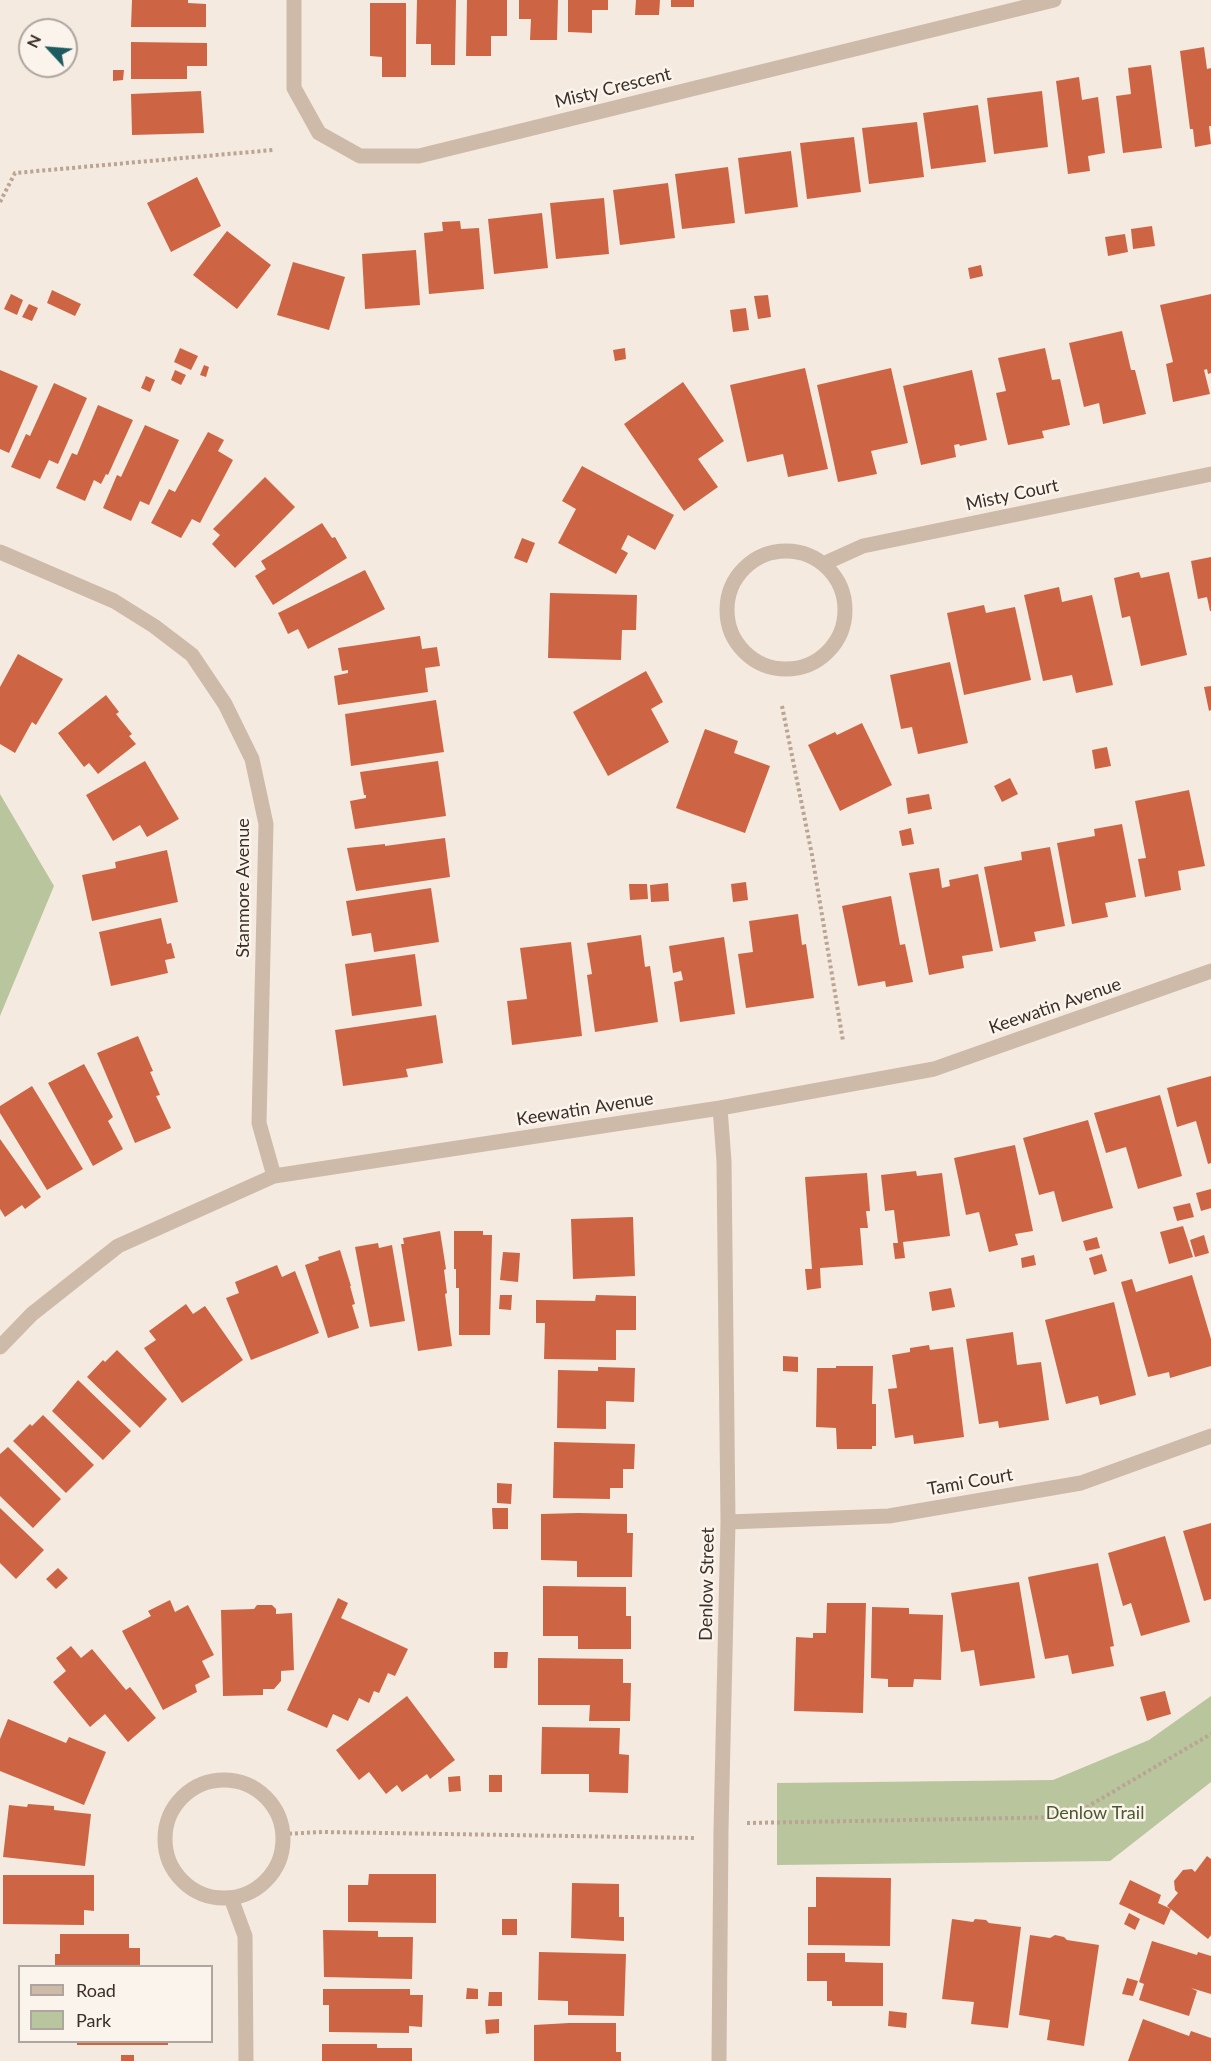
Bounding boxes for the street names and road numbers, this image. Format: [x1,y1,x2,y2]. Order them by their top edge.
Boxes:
street label: Misty Crescent [553,63,673,113]
street label: Misty Court [964,475,1060,515]
street label: Stanmore Avenue [232,818,254,958]
street label: Keewatin Avenue [986,973,1124,1039]
street label: Keewatin Avenue [515,1088,655,1130]
street label: Tami Court [926,1464,1014,1500]
street label: Denlow Street [695,1527,719,1641]

